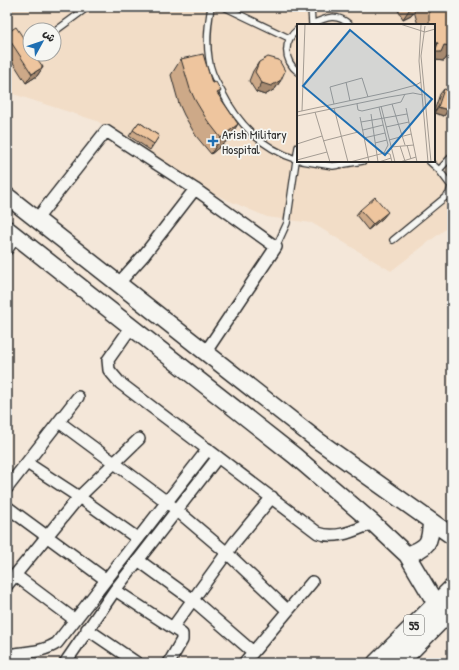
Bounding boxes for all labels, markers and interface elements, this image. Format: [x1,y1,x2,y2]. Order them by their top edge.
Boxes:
north arrow [22,22,62,62]
inset map [297,24,435,162]
text: ش [40,26,59,45]
place label: Arish Military Hospital [222,125,287,158]
marker: Arish Military Hospital [207,135,219,147]
road number: 55 [404,615,424,635]

